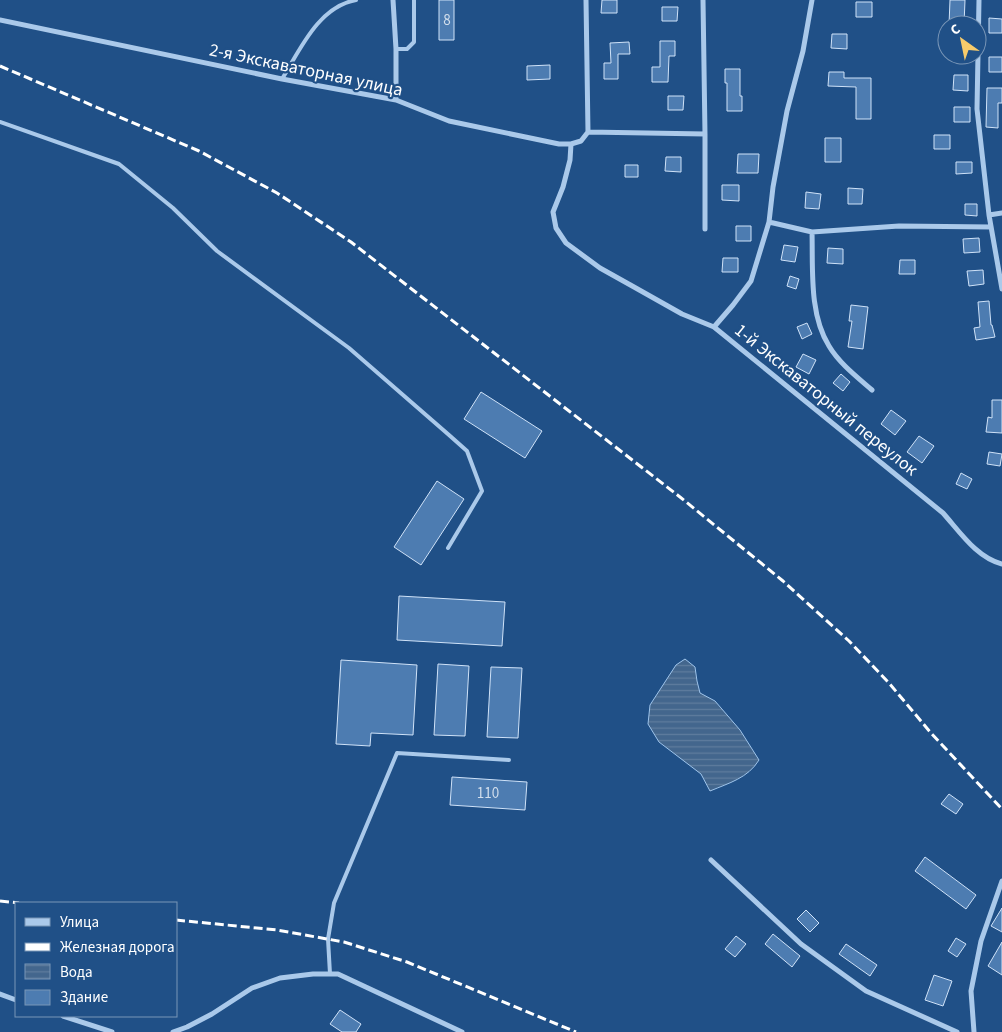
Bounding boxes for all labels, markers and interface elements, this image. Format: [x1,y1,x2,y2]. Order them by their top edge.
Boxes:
house number: 8 [443,10,451,31]
north arrow [937,15,987,65]
text: С [947,19,964,41]
street label: 2-я Экскаваторная улица [207,37,405,103]
street label: 1-й Экскаваторный переулок [729,318,923,482]
house number: 110 [477,783,499,804]
legend [15,902,178,1017]
text: Улица [60,912,99,933]
text: Железная дорога [60,937,175,958]
text: Вода [60,962,93,983]
text: Здание [60,987,108,1008]

